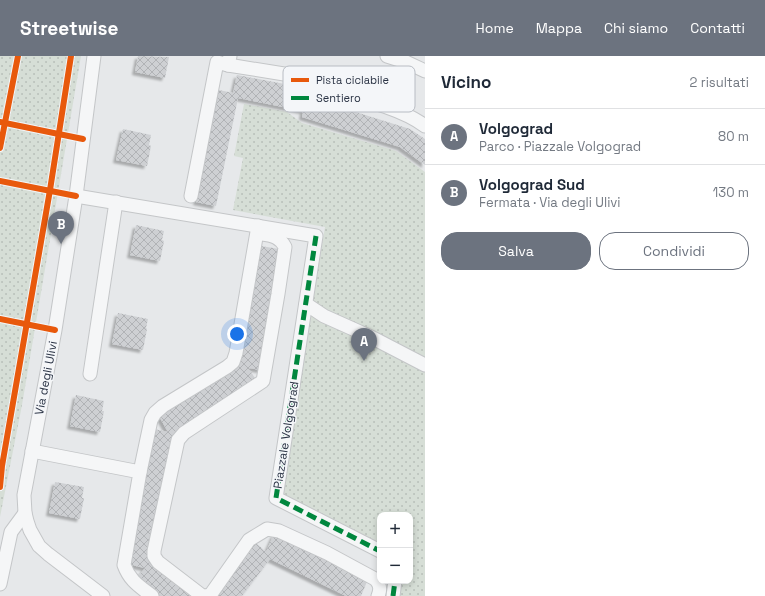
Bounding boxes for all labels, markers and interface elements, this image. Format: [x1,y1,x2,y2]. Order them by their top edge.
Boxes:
text: Streetwise [20,16,119,41]
text: Home [476,19,514,37]
text: Mappa [536,19,582,37]
text: Chi siamo [604,19,668,37]
text: Contatti [690,19,745,37]
legend [283,66,415,112]
text: Vicino [441,71,491,93]
text: Pista ciclabile [316,73,389,87]
text: 2 risultati [690,74,749,91]
text: Sentiero [316,91,361,105]
text: Volgograd [479,119,553,138]
text: A [450,128,458,145]
text: 80 m [718,128,749,145]
text: Parco · Piazzale Volgograd [479,138,641,155]
text: Volgograd Sud [479,175,585,194]
text: B [450,184,458,201]
text: 130 m [713,184,749,201]
text: Fermata · Via degli Ulivi [479,194,621,211]
pin: B [48,211,74,244]
button: Salva [441,232,591,270]
button: Condividi [599,232,749,270]
your location [227,324,247,344]
pin: A [351,328,377,361]
street label: Via degli Ulivi [31,340,61,416]
street label: Piazzale Volgograd [270,380,302,490]
map controls [377,512,413,584]
button: + [377,512,413,548]
button: − [377,548,413,584]

